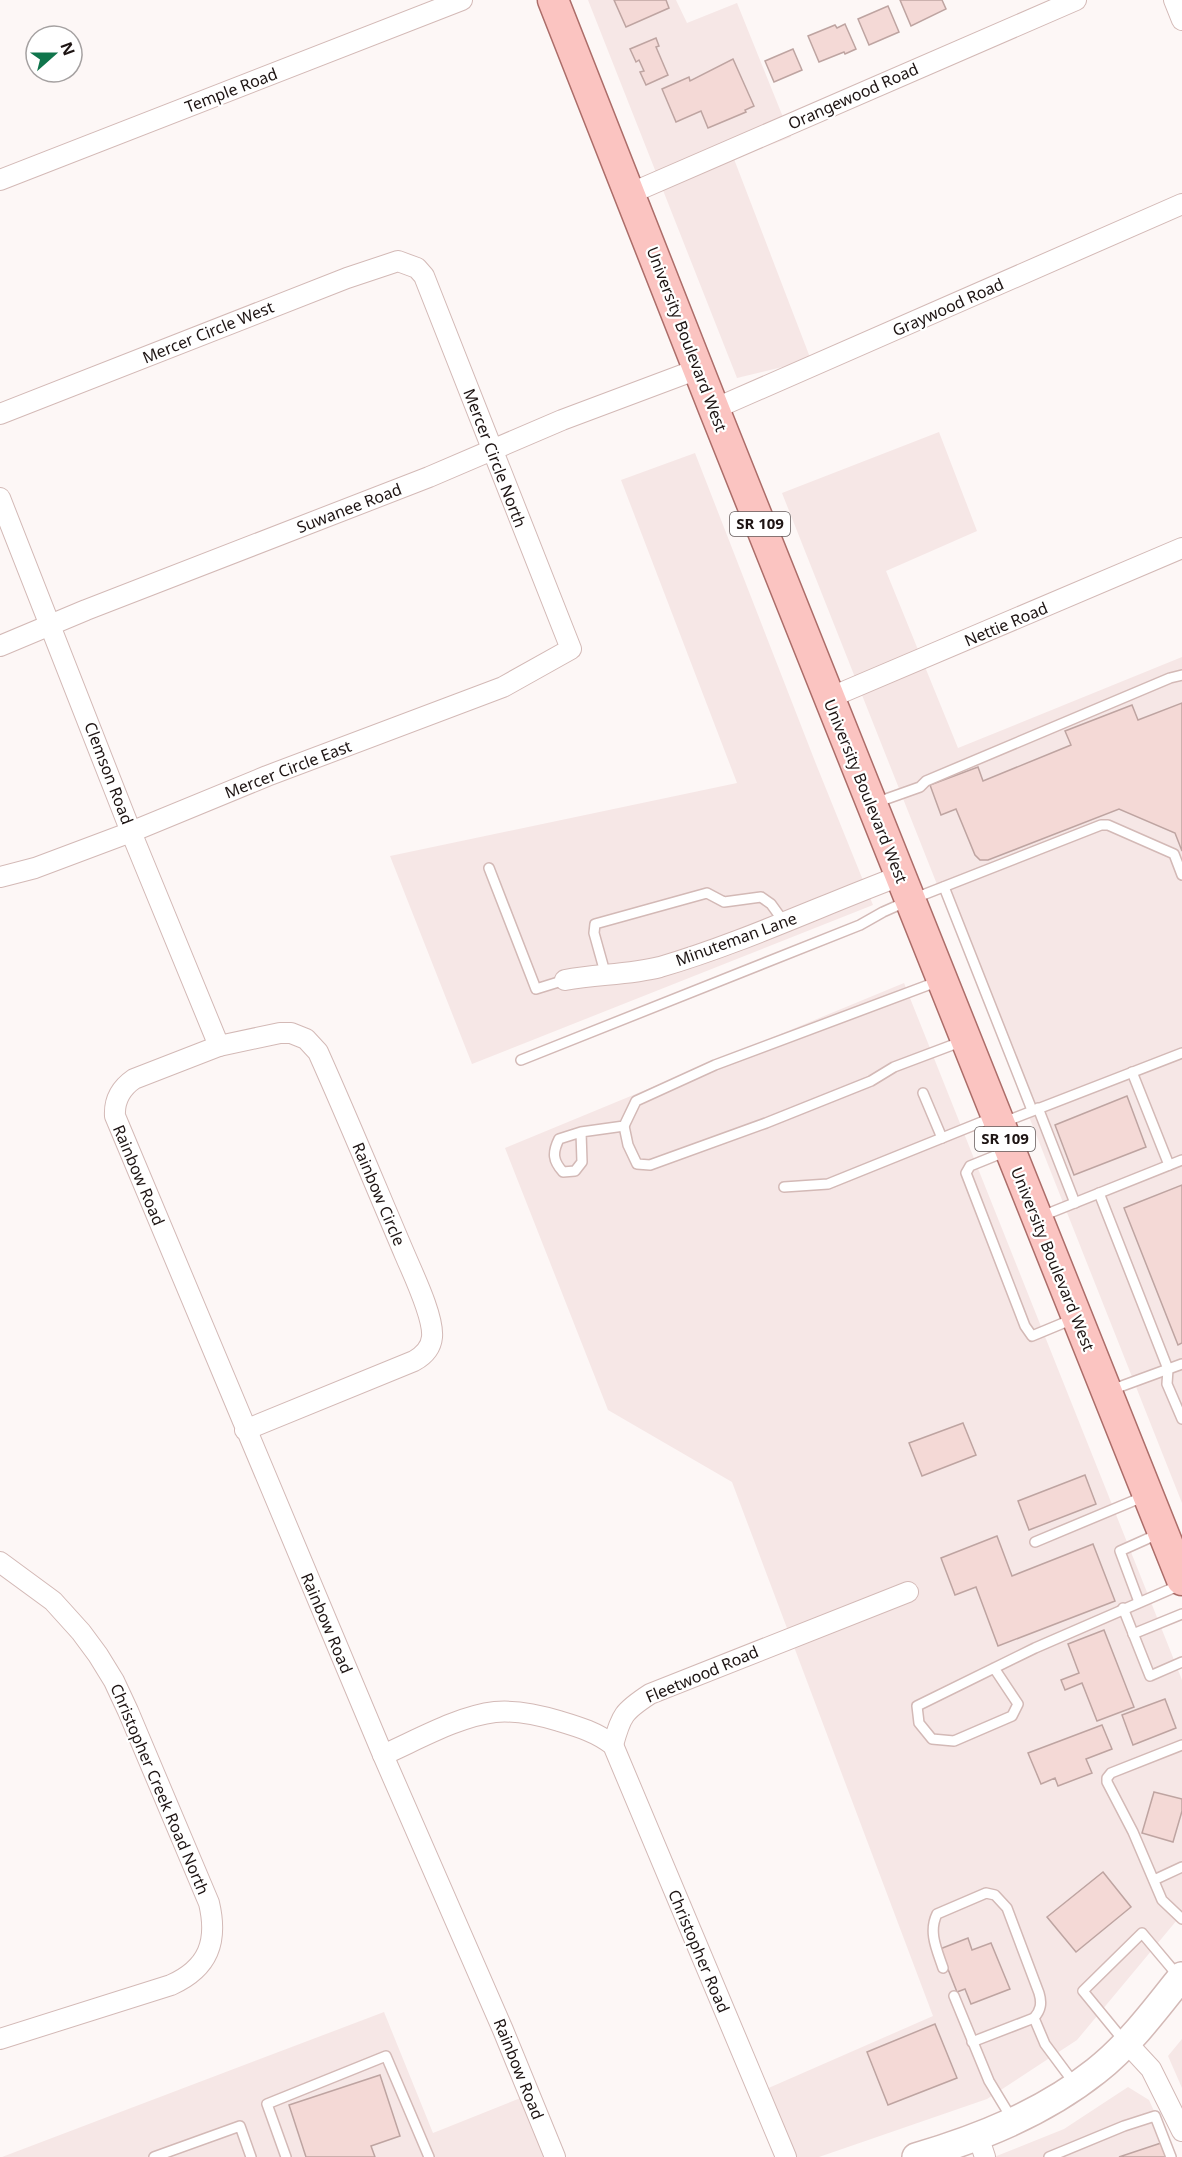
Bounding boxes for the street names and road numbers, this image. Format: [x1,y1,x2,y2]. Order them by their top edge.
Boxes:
street label: Orangewood Road [784,57,922,135]
street label: Temple Road [182,62,280,118]
street label: University Boulevard West [642,243,733,435]
street label: Graywood Road [889,273,1007,341]
street label: Mercer Circle West [139,296,277,368]
street label: Mercer Circle North [458,385,532,531]
street label: Suwanee Road [293,478,405,538]
road number: SR 109 [730,512,790,536]
street label: Nettie Road [961,597,1051,651]
street label: University Boulevard West [819,696,913,886]
street label: Clemson Road [79,719,139,827]
street label: Mercer Circle East [221,735,355,803]
street label: Minuteman Lane [672,907,800,971]
street label: Rainbow Road [108,1121,170,1229]
road number: SR 109 [975,1127,1035,1151]
street label: Rainbow Circle [347,1139,411,1249]
street label: University Boulevard West [1006,1164,1100,1354]
street label: Rainbow Road [296,1569,358,1677]
street label: Fleetwood Road [642,1640,762,1708]
street label: Christopher Creek Road North [105,1680,215,1898]
street label: Christopher Road [663,1886,735,2016]
street label: Rainbow Road [489,2015,549,2123]

